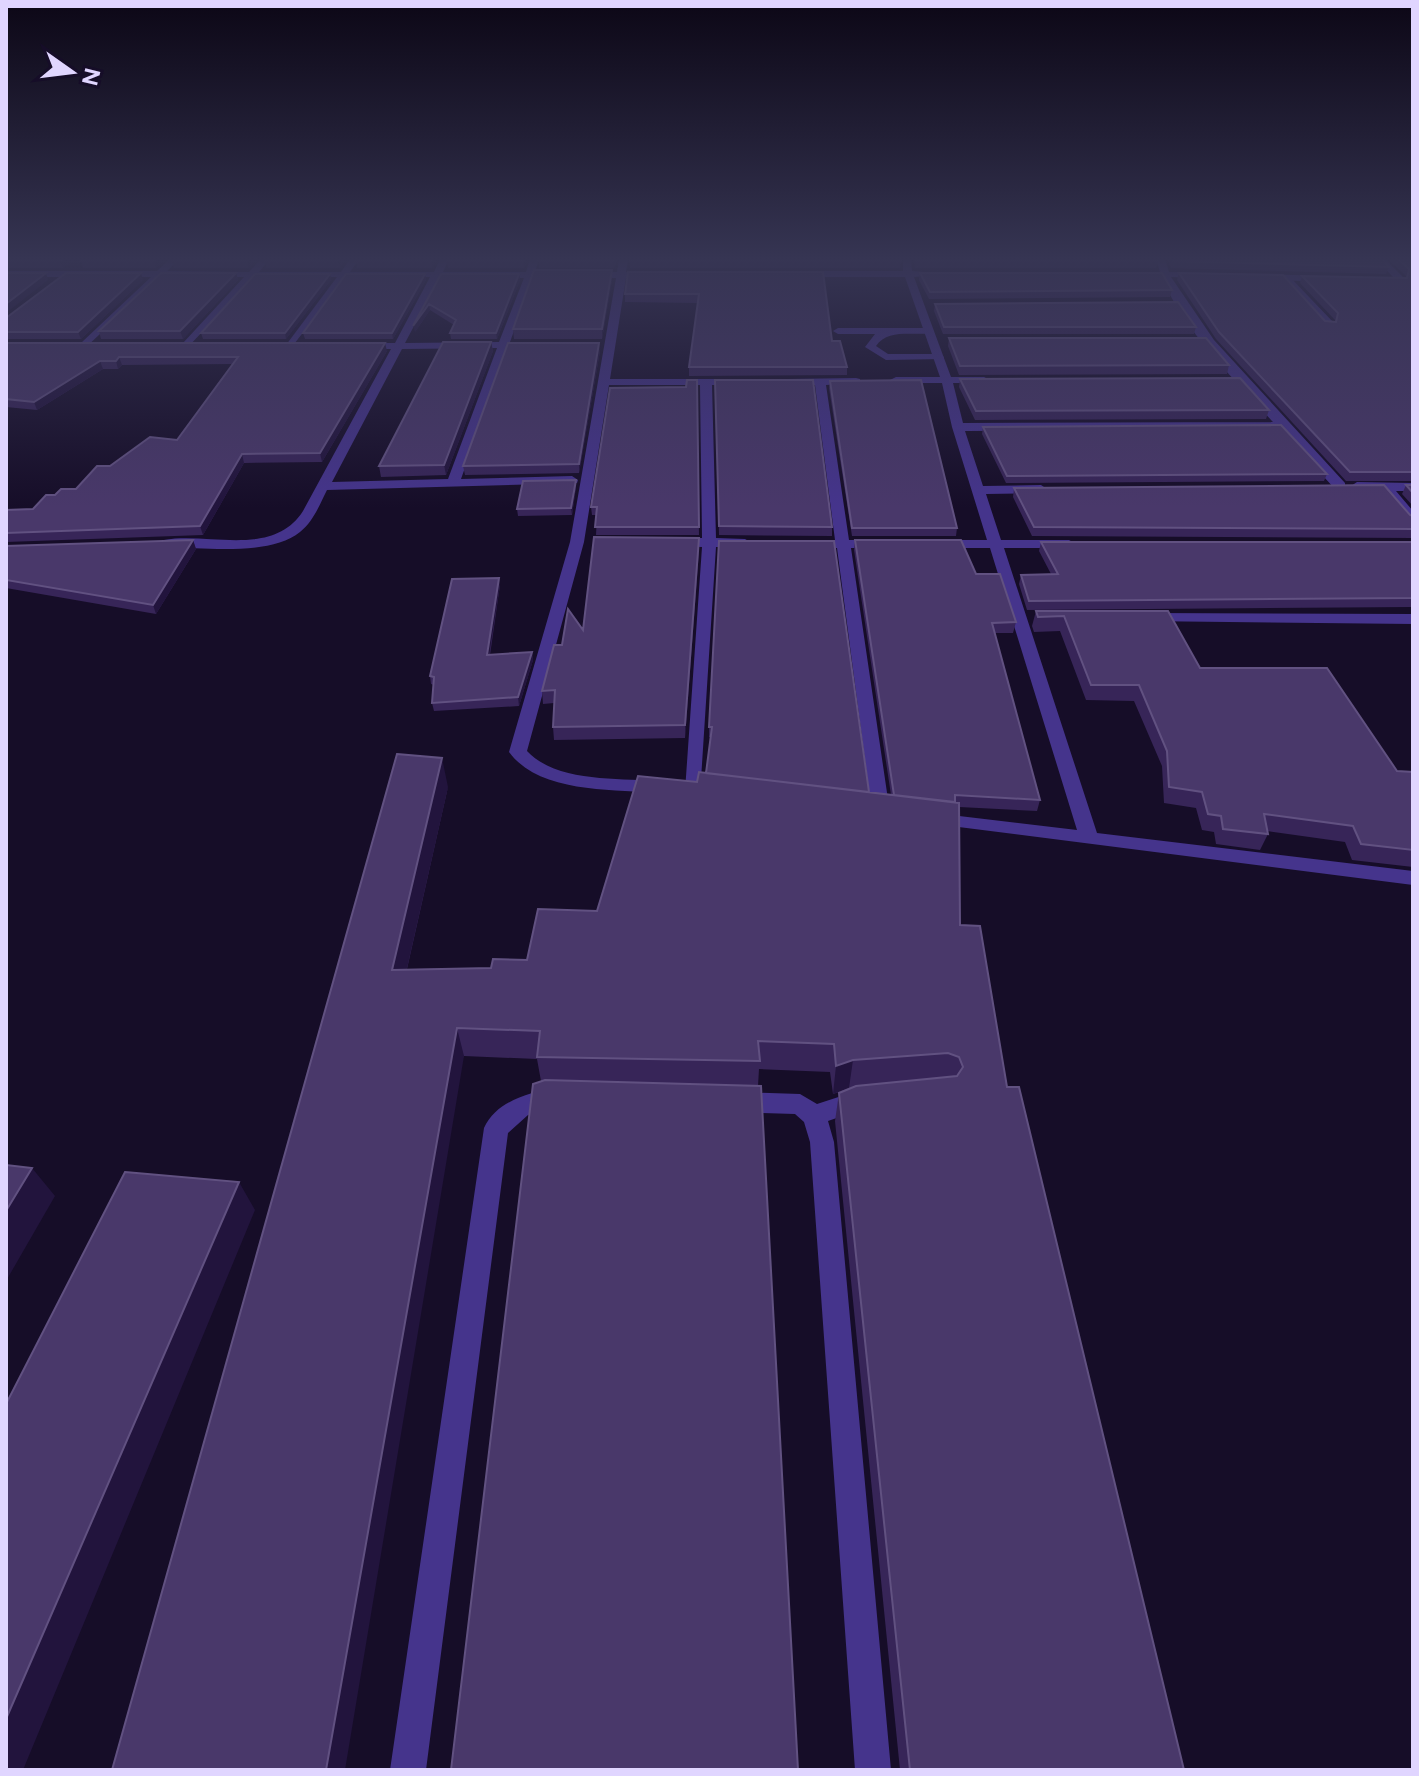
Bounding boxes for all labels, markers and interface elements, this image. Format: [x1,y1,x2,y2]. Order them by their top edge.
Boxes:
north arrow [32,32,112,112]
text: N [76,65,106,88]

